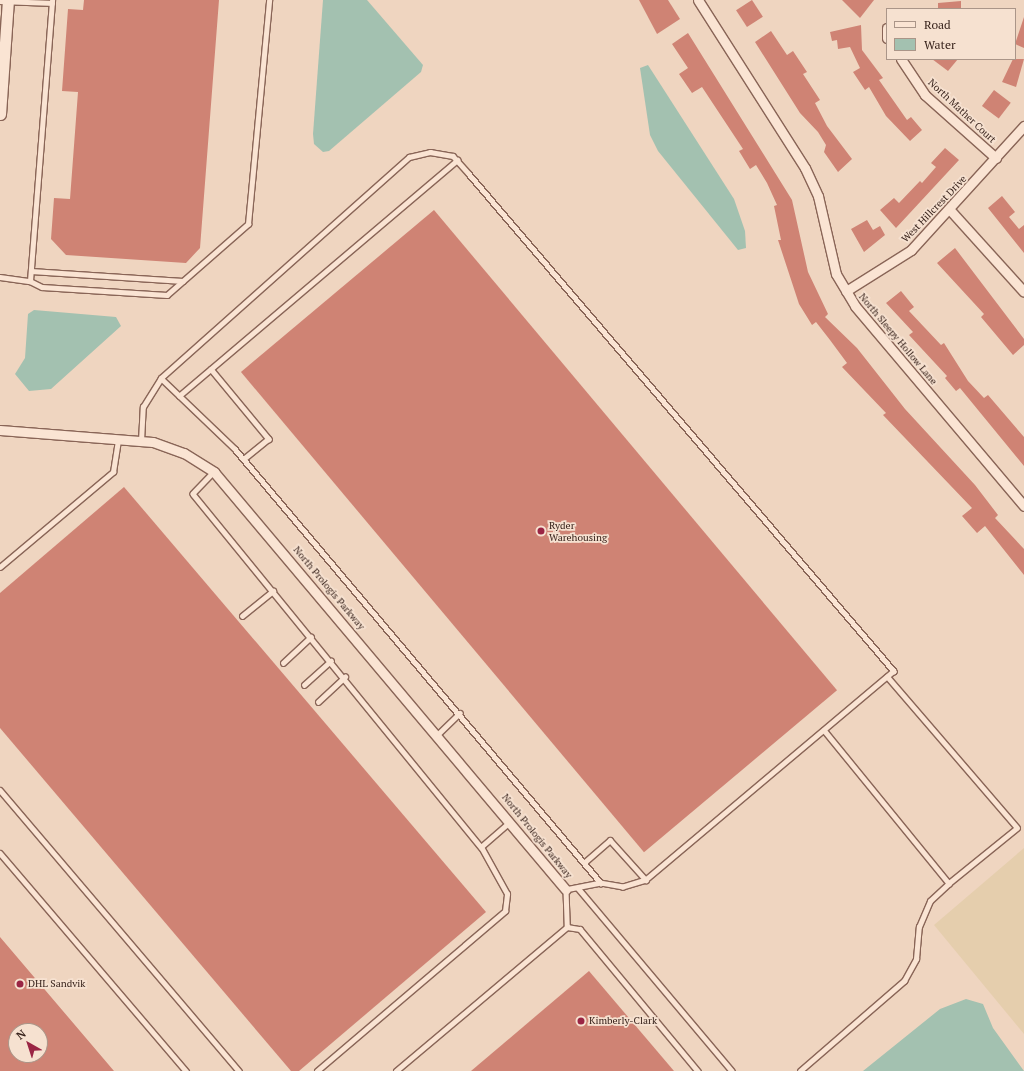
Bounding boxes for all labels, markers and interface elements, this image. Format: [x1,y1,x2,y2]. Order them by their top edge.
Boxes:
legend [886,8,1016,60]
text: Road [924,17,951,32]
text: Water [924,37,956,52]
street label: North Mather Court [926,76,998,146]
street label: West Hillcrest Drive [899,173,969,245]
street label: North Sleepy Hollow Lane [856,291,940,387]
place label: Ryder Warehousing [549,519,607,542]
marker: Ryder Warehousing [536,526,546,536]
street label: North Prologis Parkway [291,544,367,632]
street label: North Prologis Parkway [499,791,575,881]
place label: DHL Sandvik [28,978,85,990]
marker: DHL Sandvik [15,979,25,989]
place label: Kimberly-Clark [589,1015,657,1027]
marker: Kimberly-Clark [576,1016,586,1026]
north arrow [8,1023,48,1063]
text: N [13,1026,29,1043]

